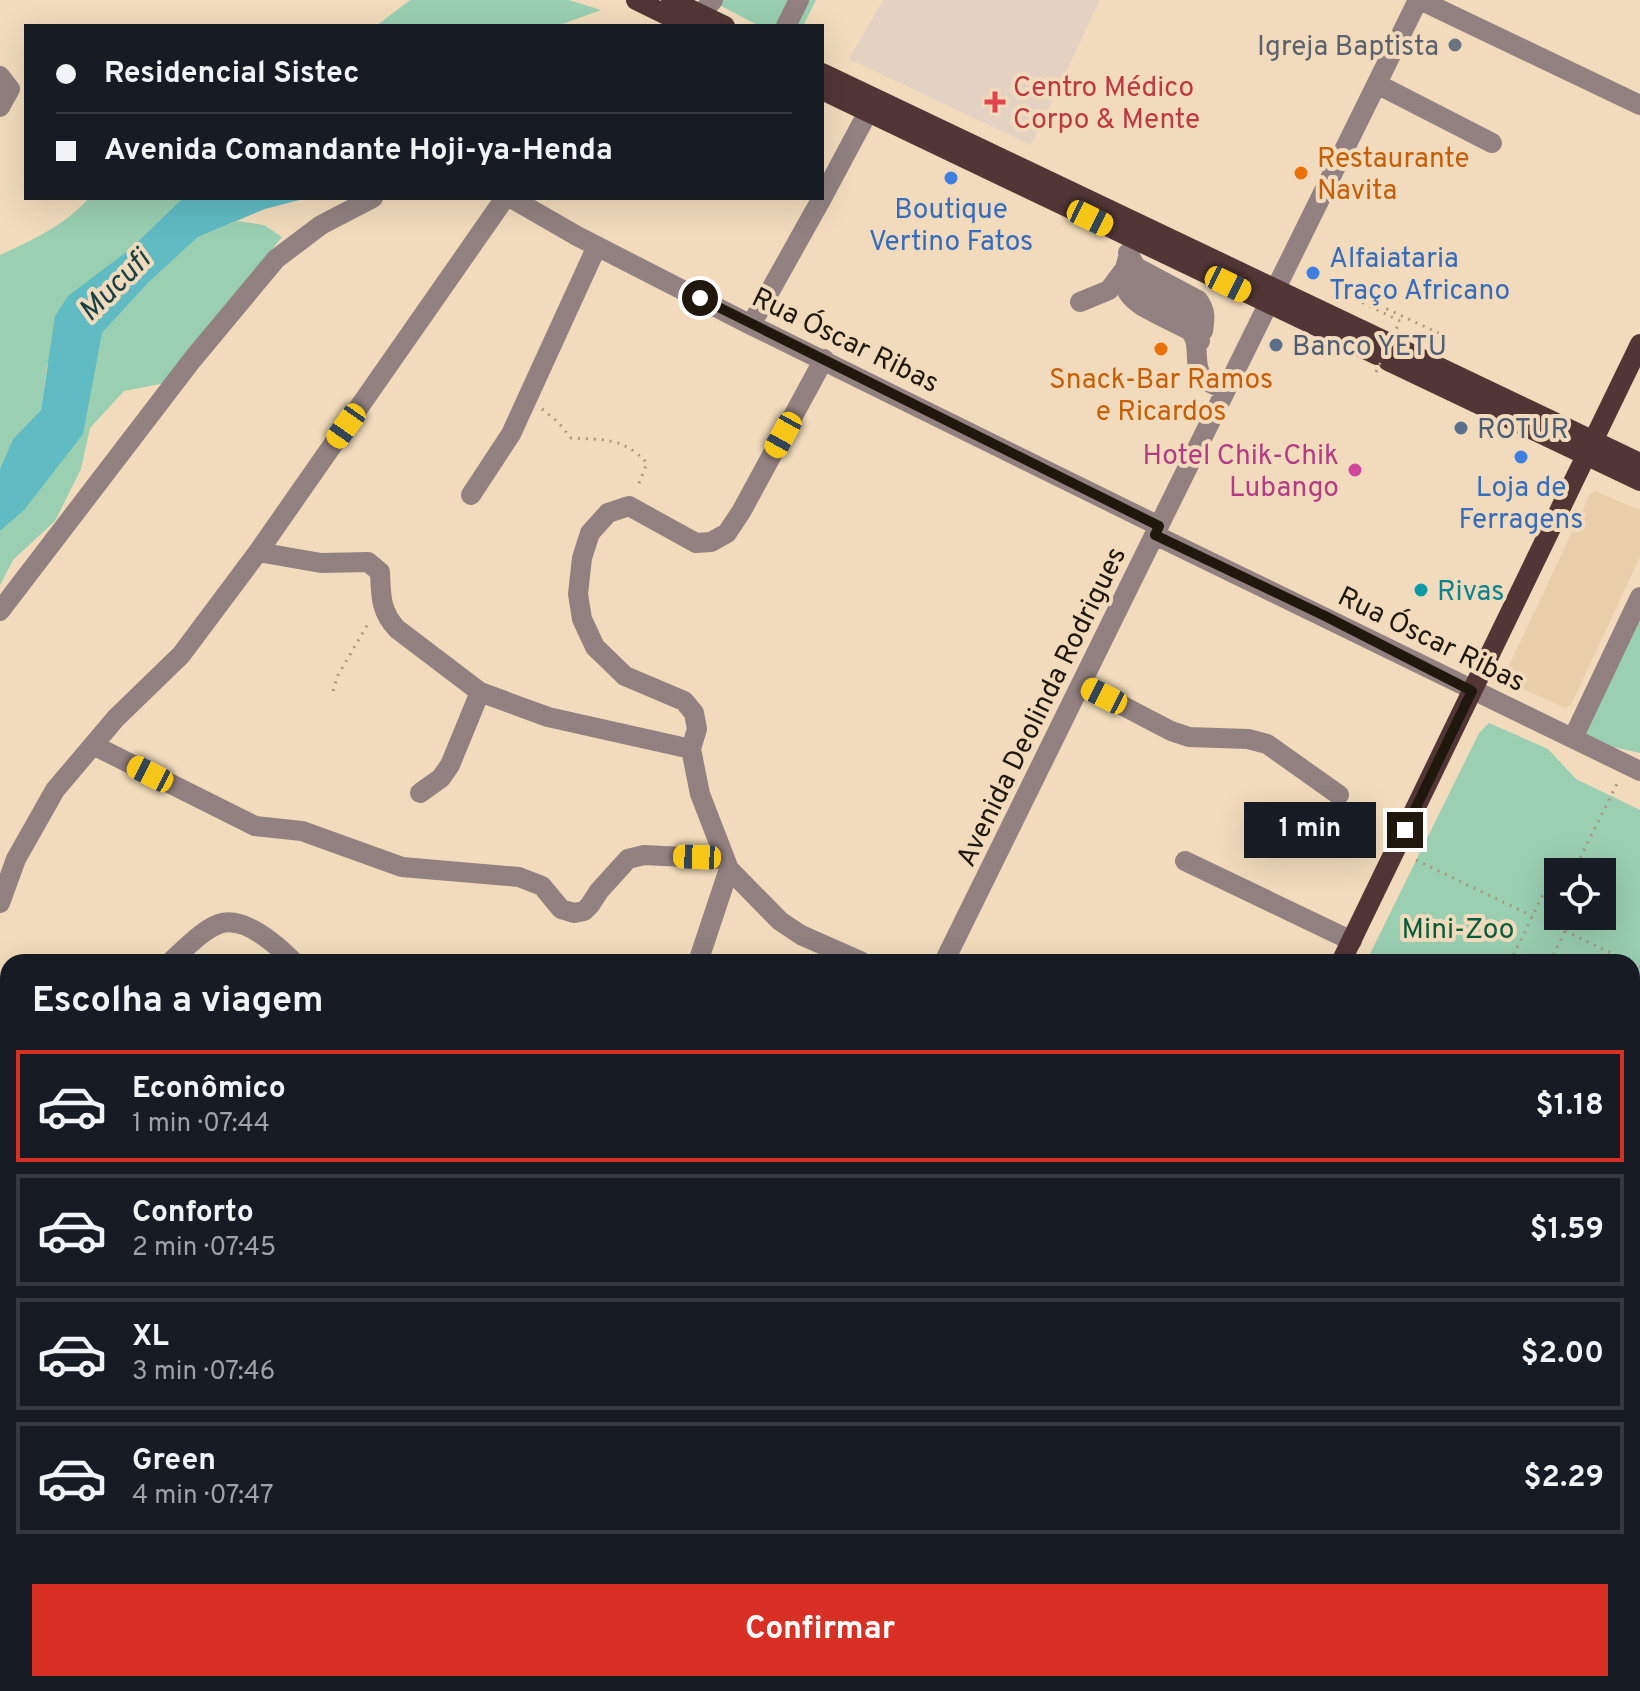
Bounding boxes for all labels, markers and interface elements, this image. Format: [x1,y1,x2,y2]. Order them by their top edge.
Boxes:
place label: Igreja Baptista [1257,30,1439,66]
marker: Igreja Baptista [1446,36,1464,54]
text: Residencial Sistec [104,56,360,93]
place label: Centro Médico Corpo & Mente [1013,71,1200,139]
marker: Centro Médico Corpo & Mente [984,91,1006,113]
text: Avenida Comandante Hoji-ya-Henda [104,133,613,170]
place label: Restaurante Navita [1317,142,1470,210]
marker: Restaurante Navita [1292,164,1310,182]
marker: Boutique Vertino Fatos [942,169,960,187]
place label: Boutique Vertino Fatos [869,193,1033,261]
car [1063,197,1117,239]
water label: Mucufi [72,242,161,331]
place label: Alfaiataria Traço Africano [1329,242,1510,310]
car [1201,263,1255,305]
marker: Alfaiataria Traço Africano [1304,264,1322,282]
street label: Rua Óscar Ribas [745,279,945,403]
route start [682,280,718,316]
place label: Banco YETU [1292,330,1447,366]
marker: Banco YETU [1267,336,1285,354]
marker: Snack-Bar Ramos e Ricardos [1152,340,1170,358]
place label: Snack-Bar Ramos e Ricardos [1049,363,1273,431]
car [322,399,370,453]
car [761,408,805,462]
place label: ROTUR [1477,413,1569,449]
marker: ROTUR [1452,419,1470,437]
place label: Hotel Chik-Chik Lubango [1143,439,1339,507]
marker: Loja de Ferragens [1512,448,1530,466]
marker: Hotel Chik-Chik Lubango [1346,461,1364,479]
place label: Loja de Ferragens [1459,471,1583,539]
street label: Avenida Deolinda Rodrigues [949,541,1136,873]
place label: Rivas [1437,575,1504,611]
street label: Rua Óscar Ribas [1331,578,1531,702]
marker: Rivas [1412,581,1430,599]
car [1077,674,1131,718]
car [123,752,177,796]
callout: 1 min [1245,802,1377,858]
route end [1387,812,1423,848]
text: 1 min [1279,813,1341,846]
car [673,844,721,870]
map controls [1544,858,1616,930]
button: locate [1544,858,1616,930]
park label: Mini-Zoo [1402,913,1514,949]
text: Escolha a viagem [32,979,324,1025]
icon: car [36,1070,108,1142]
text: Econômico [132,1071,286,1108]
text: $1.18 [1536,1088,1604,1125]
text: 1 min · 07:44 [132,1108,270,1141]
icon: car [36,1194,108,1266]
text: Conforto [132,1195,254,1232]
text: $1.59 [1530,1212,1604,1249]
text: 2 min · 07:45 [132,1232,276,1265]
icon: car [36,1318,108,1390]
text: XL [132,1319,169,1356]
text: $2.00 [1521,1336,1604,1373]
text: 3 min · 07:46 [132,1356,275,1389]
icon: car [36,1442,108,1514]
text: Green [132,1443,216,1480]
text: $2.29 [1523,1460,1604,1497]
text: 4 min · 07:47 [132,1480,274,1513]
button: Confirmar [32,1584,1608,1676]

